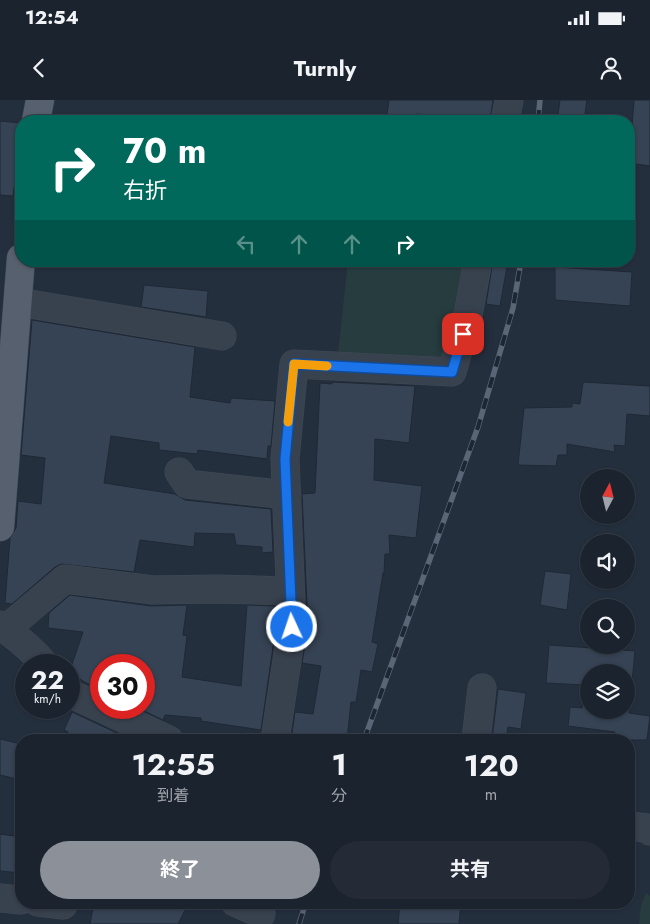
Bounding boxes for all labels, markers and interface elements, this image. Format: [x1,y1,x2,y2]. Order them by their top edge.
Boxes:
text: 12:54 [25,4,79,31]
text: Turnly [294,52,356,84]
icon: back [25,54,53,82]
icon: person [597,54,625,82]
text: 70 m [123,126,206,176]
icon: right [40,135,105,200]
text: 右折 [123,174,167,206]
icon: left [232,230,260,258]
icon: ahead [285,230,313,258]
icon: ahead [338,230,366,258]
icon: right [391,230,419,258]
pin [442,313,484,355]
icon: arrive [449,320,477,348]
north arrow [580,469,635,524]
map controls [580,469,635,719]
button: sound [580,534,635,589]
button: search [580,599,635,654]
position arrow [265,600,317,652]
speed limit sign: 30 [90,654,155,719]
text: 22 [31,662,64,698]
button: layers [580,664,635,719]
text: km/h [34,690,61,708]
text: 12:55 [131,743,215,786]
text: 1 [332,743,347,786]
text: 120 [464,744,519,787]
text: m [485,783,497,806]
text: 到着 [157,784,189,807]
text: 分 [331,784,347,807]
button: 終了 [40,841,320,899]
button: 共有 [330,841,610,899]

